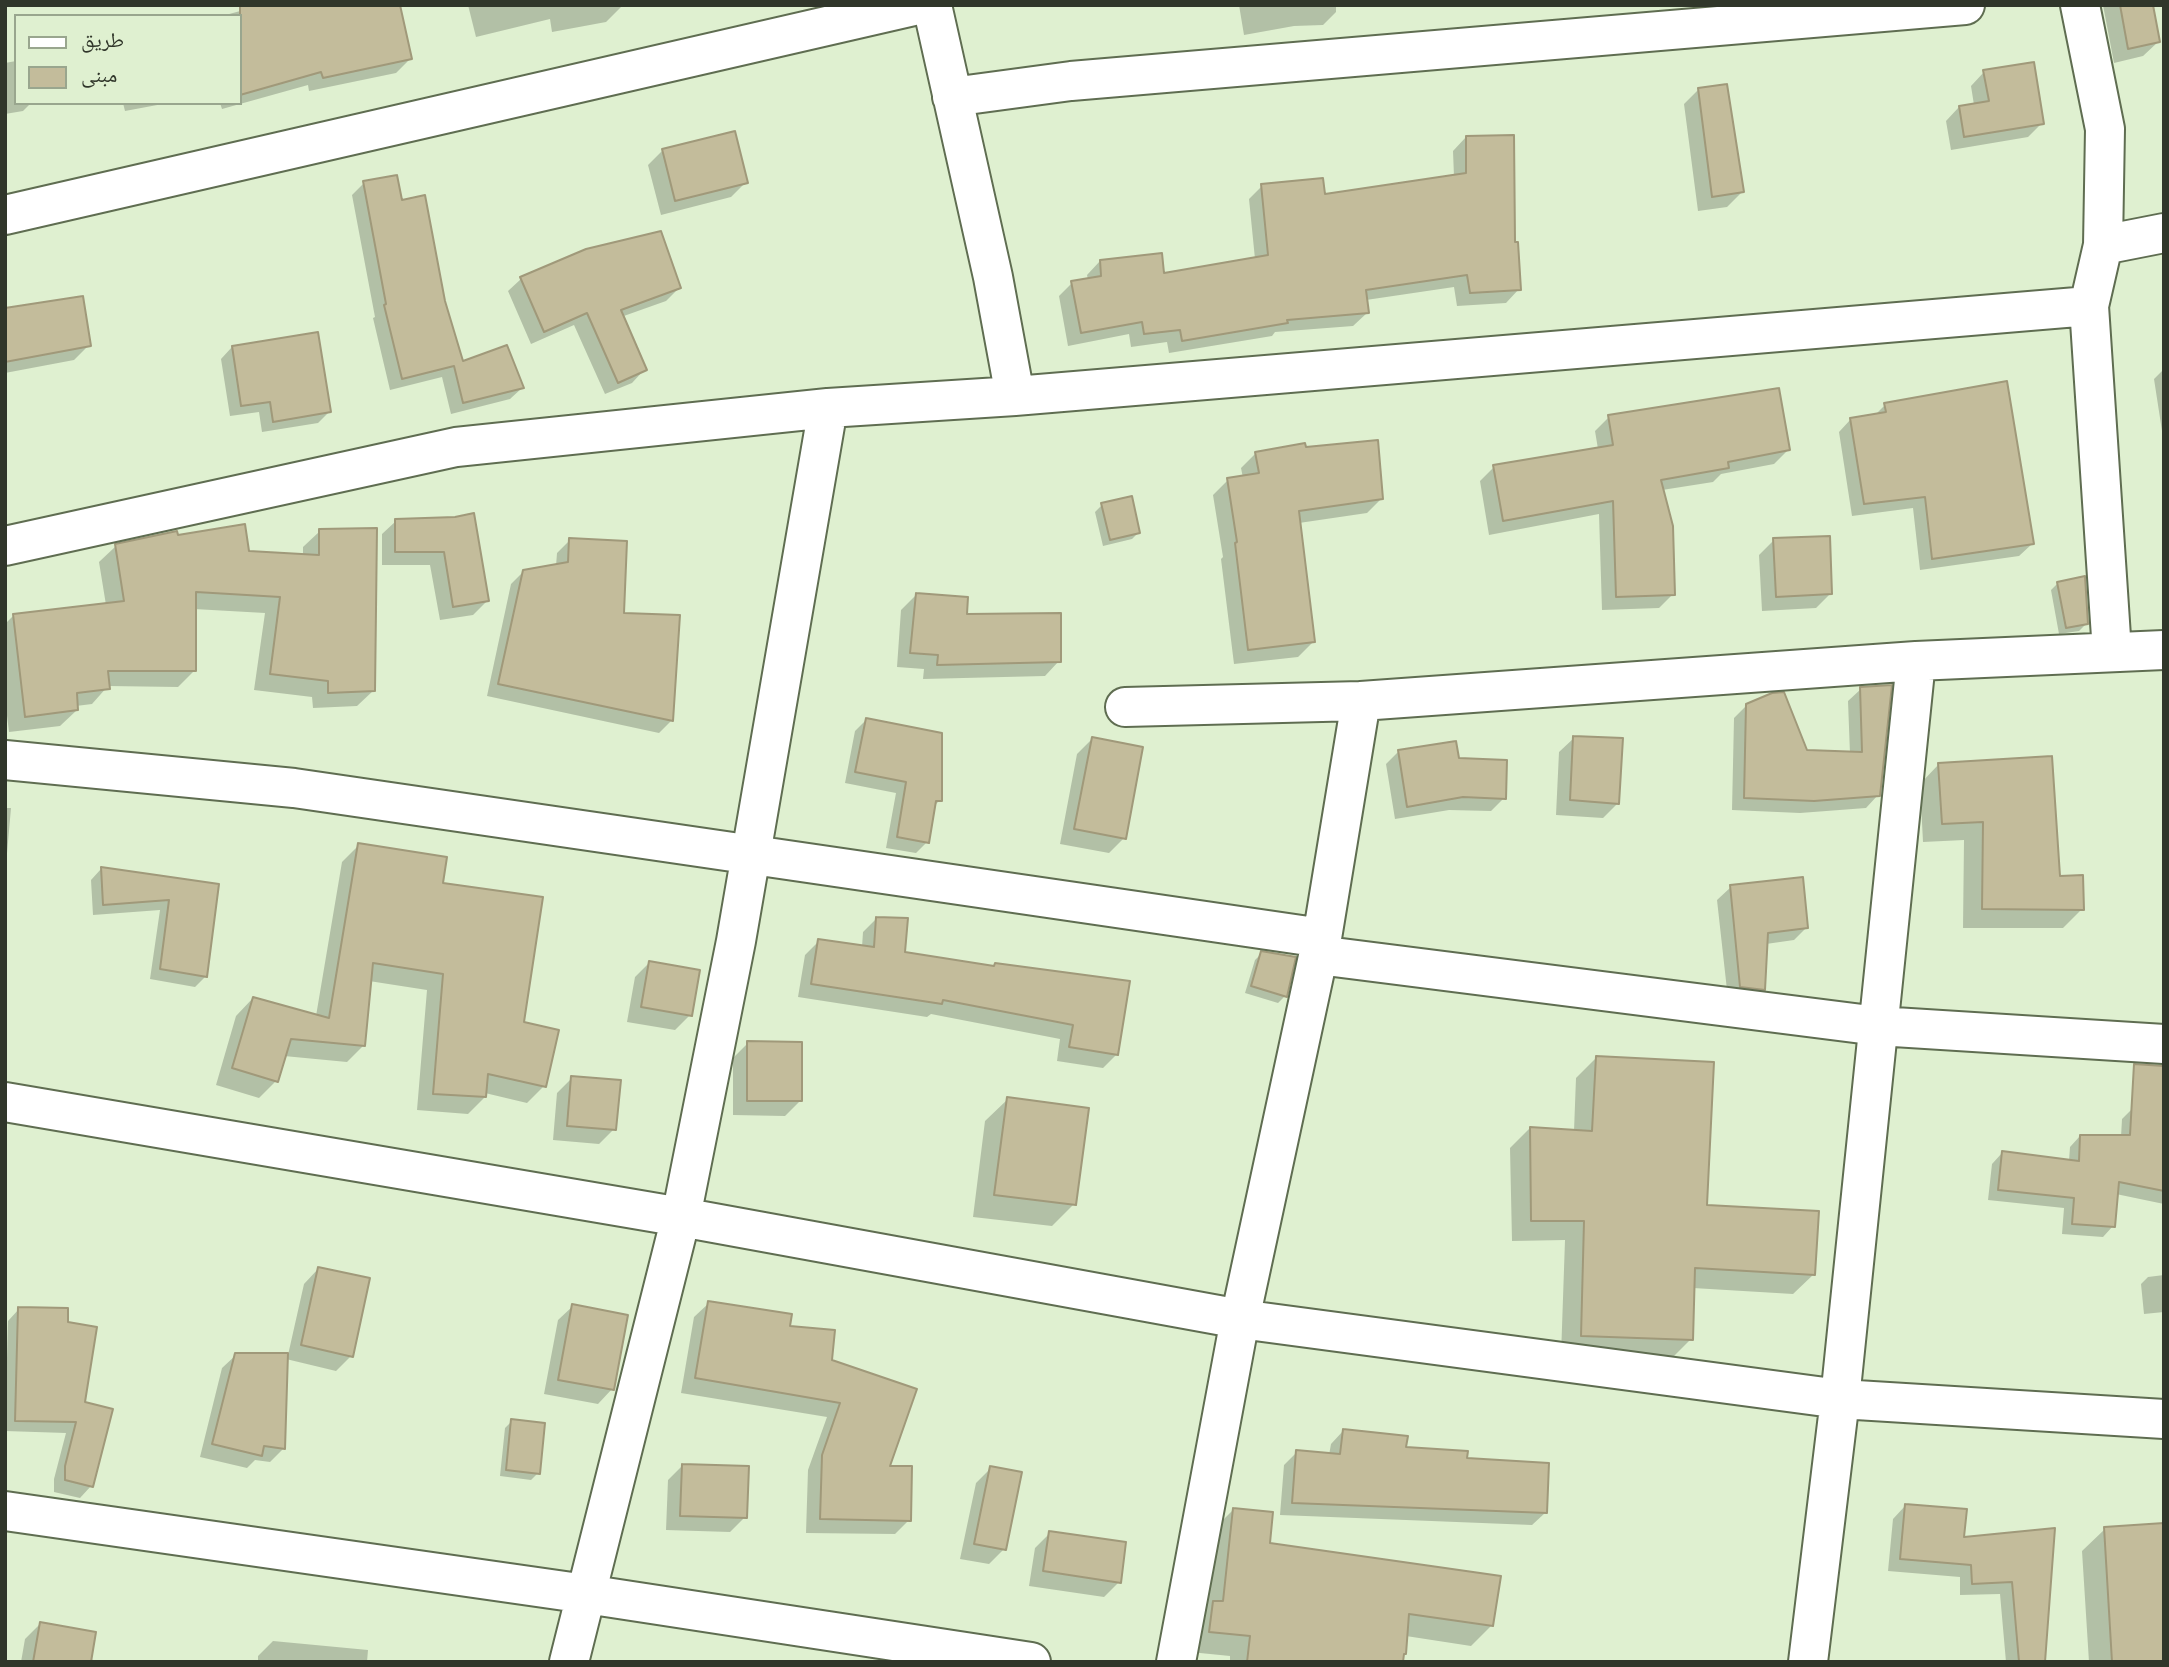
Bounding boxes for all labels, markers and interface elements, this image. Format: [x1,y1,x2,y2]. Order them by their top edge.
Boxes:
legend [14,14,242,105]
text: طريق [81,26,124,53]
text: مبنى [81,61,117,88]

